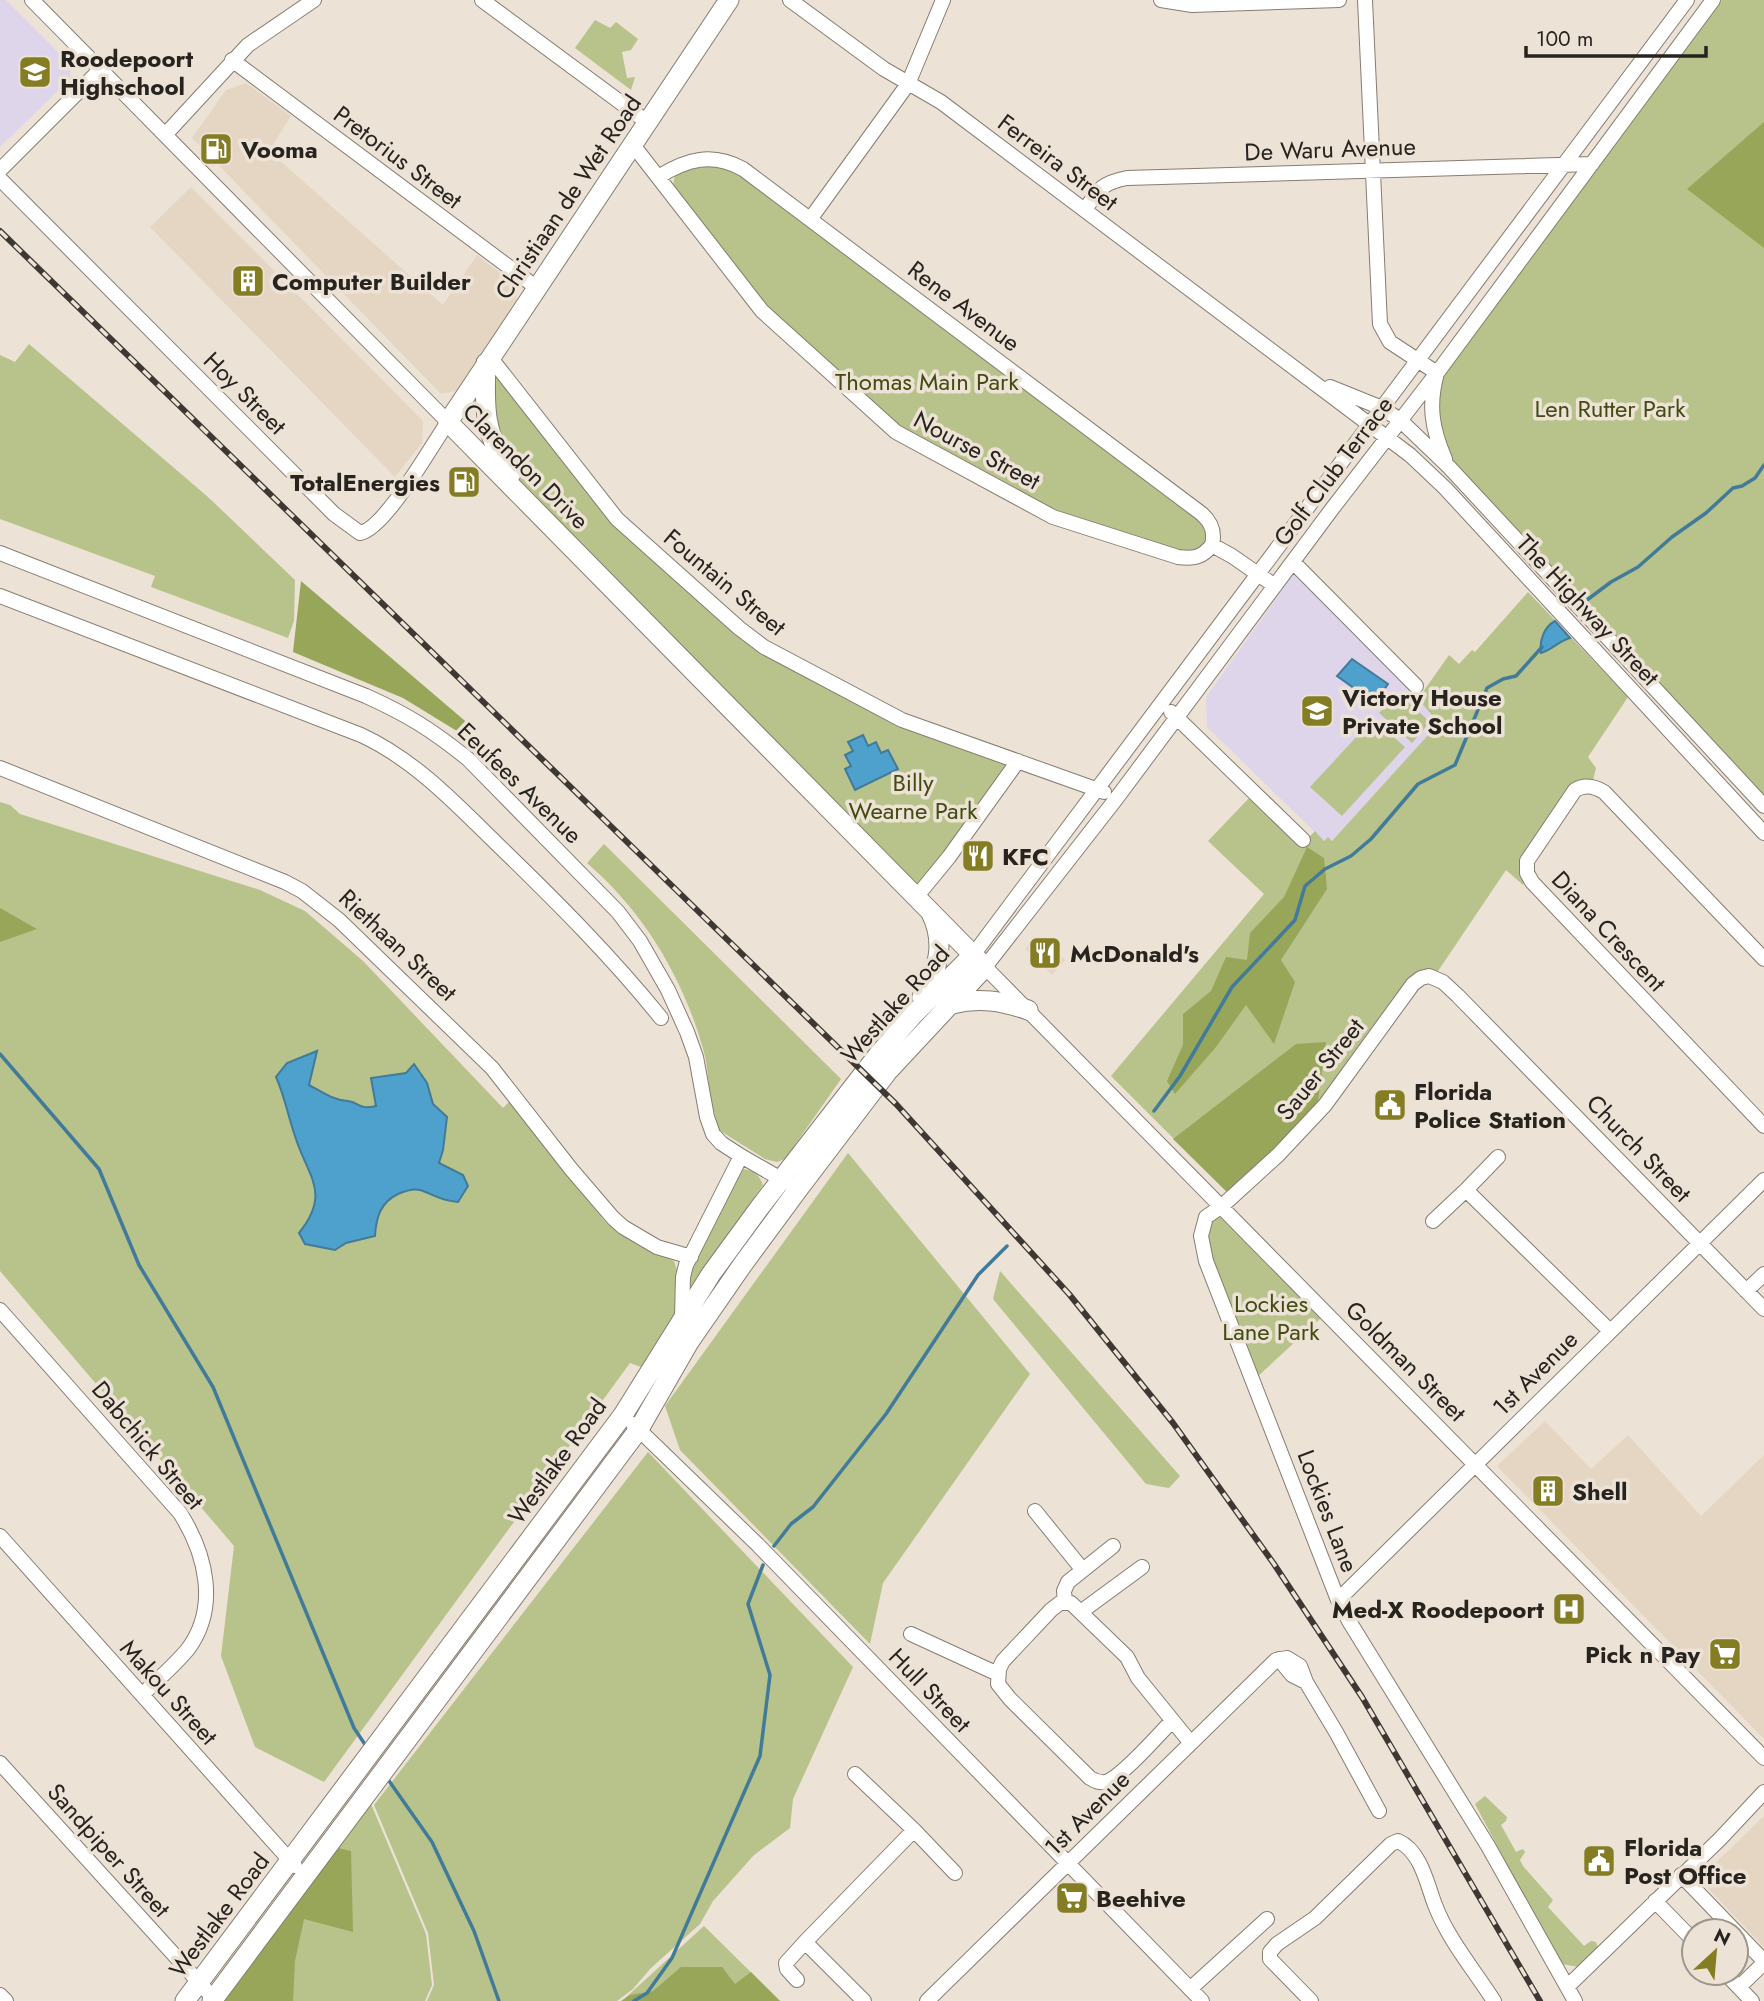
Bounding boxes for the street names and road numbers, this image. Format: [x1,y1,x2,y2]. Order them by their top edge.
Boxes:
street label: Christiaan de Wet Road [486,88,650,306]
street label: Pretorius Street [326,97,470,217]
street label: Ferreira Street [991,105,1126,219]
street label: De Waru Avenue [1244,129,1416,169]
street label: Rene Avenue [900,252,1028,360]
street label: Hoy Street [196,344,295,443]
street label: Golf Club Terrace [1265,389,1401,553]
street label: Clarendon Drive [455,395,597,537]
street label: Nourse Street [907,402,1047,498]
street label: Fountain Street [656,520,794,644]
street label: The Highway Street [1508,527,1668,694]
street label: Eeufees Avenue [450,714,590,852]
street label: Diana Crescent [1544,863,1674,999]
street label: Riethaan Street [331,881,465,1009]
street label: Westlake Road [832,937,958,1071]
street label: Sauer Street [1268,1010,1372,1128]
street label: Church Street [1578,1086,1700,1210]
street label: Goldman Street [1338,1293,1474,1429]
street label: 1st Avenue [1484,1322,1586,1424]
street label: Dabchick Street [84,1373,212,1517]
street label: Westlake Road [499,1391,615,1531]
street label: Lockies Lane [1289,1445,1367,1577]
street label: Makou Street [112,1631,226,1753]
street label: Hull Street [881,1640,979,1740]
street label: 1st Avenue [1036,1762,1138,1864]
street label: Sandpiper Street [39,1775,179,1925]
street label: Westlake Road [160,1845,278,1985]

